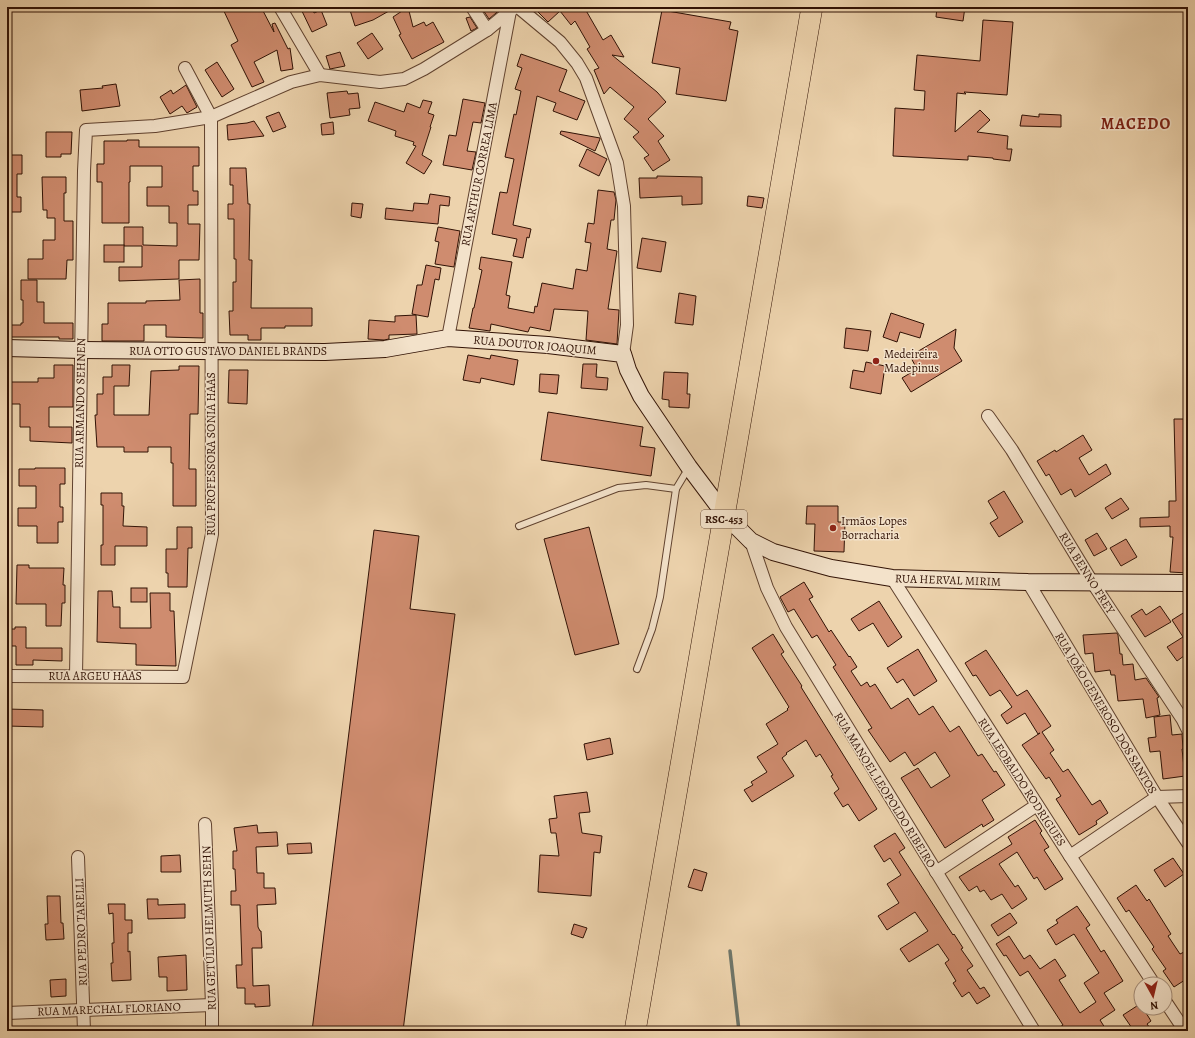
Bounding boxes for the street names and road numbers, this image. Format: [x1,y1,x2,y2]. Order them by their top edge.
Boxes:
street label: RUA ARTHUR CORREA LIMA [457,100,501,247]
street label: RUA DOUTOR JOAQUIM [473,332,597,358]
street label: RUA ARMANDO SEHNEN [71,337,89,468]
street label: RUA OTTO GUSTAVO DANIEL BRANDS [129,343,327,359]
street label: RUA PROFESSORA SONIA HAAS [203,372,219,536]
road number: RSC-453 [701,510,747,528]
street label: RUA BENNO FREY [1055,529,1119,617]
street label: RUA HERVAL MIRIM [895,570,1001,590]
street label: RUA JOÃO GENEROSO DOS SANTOS [1051,629,1161,797]
street label: RUA ARGEU HAAS [48,668,142,684]
street label: RUA MANOEL LEOPOLDO RIBEIRO [830,709,940,871]
street label: RUA LEOBALDO RODRIGUES [974,715,1070,849]
street label: RUA GETÚLIO HELMUTH SEHN [198,845,220,1011]
street label: RUA PEDRO TARELLI [71,878,91,986]
street label: RUA MARECHAL FLORIANO [37,998,181,1020]

